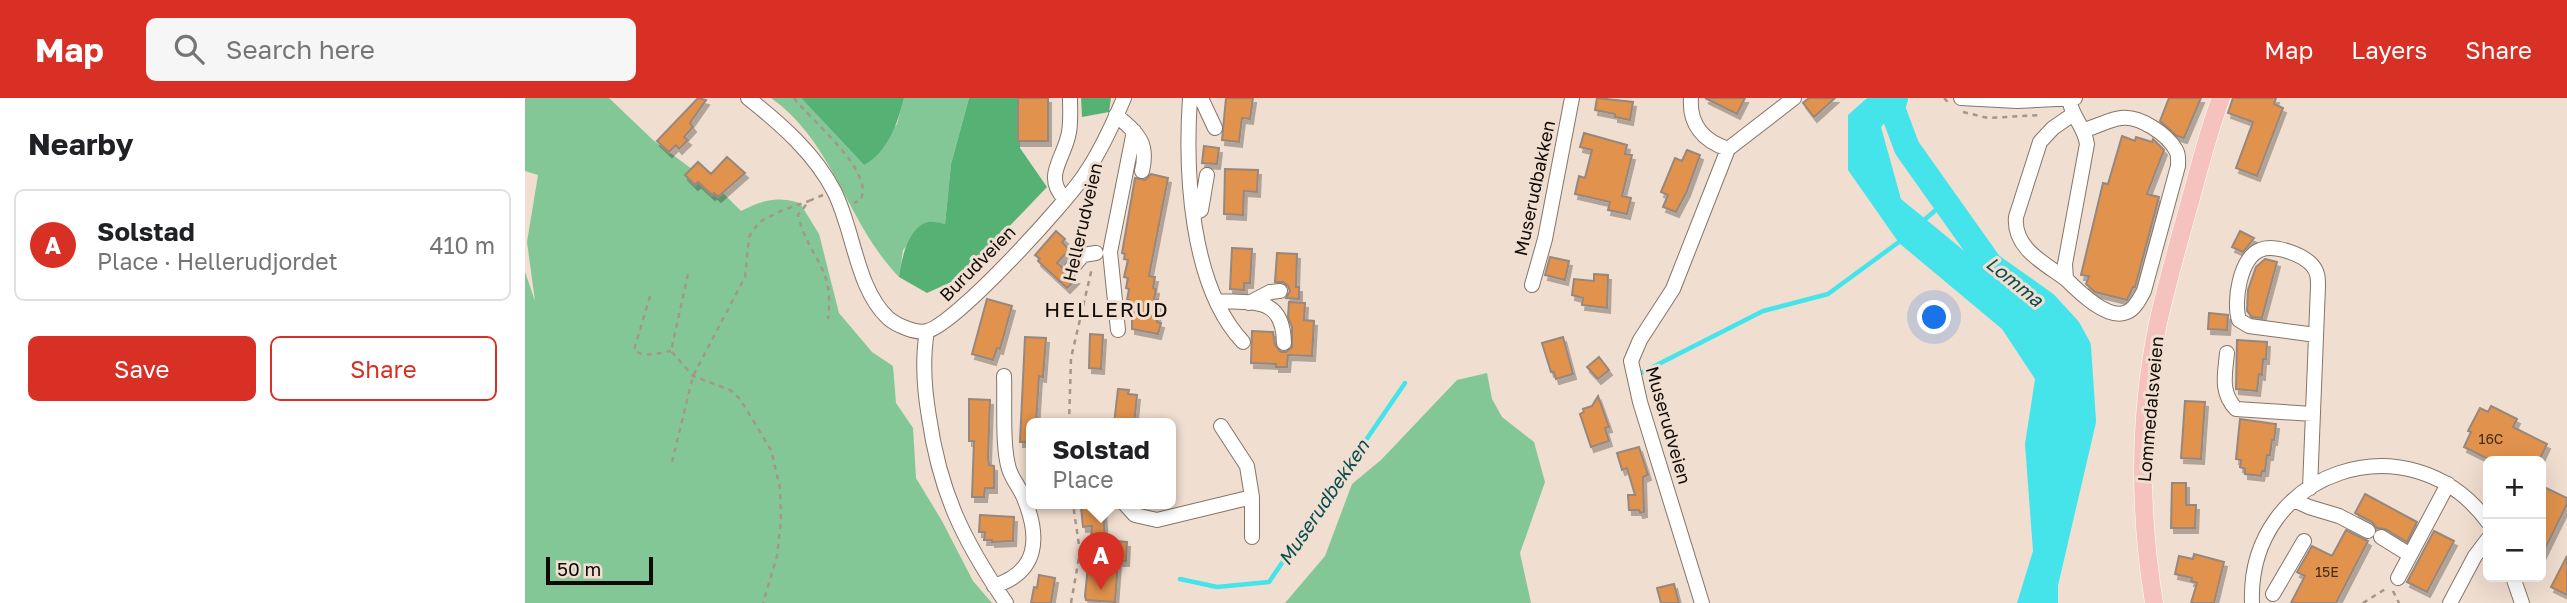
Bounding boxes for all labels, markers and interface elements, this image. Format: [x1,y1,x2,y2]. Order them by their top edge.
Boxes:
search box [146,18,636,81]
text: Map [35,30,104,69]
icon: search [170,30,208,68]
text: Search here [226,34,375,65]
text: Map [2264,35,2313,64]
text: Layers [2351,35,2427,64]
text: Share [2465,35,2532,64]
street label: Muserudbakken [1509,118,1559,258]
text: Nearby [28,126,133,162]
street label: Hellerudveien [1058,160,1106,284]
text: Solstad [97,216,195,247]
street label: Burudveien [934,220,1020,306]
text: A [45,231,61,259]
text: 410 m [429,231,495,259]
text: Place · Hellerudjordet [97,247,338,275]
water label: Lomma [1982,251,2049,312]
district label: HELLERUD [1044,296,1170,322]
your location [1917,300,1951,334]
street label: Lommedalsveien [2133,335,2167,483]
button: Save [28,336,256,401]
button: Share [270,336,497,401]
street label: Muserudveien [1642,363,1696,487]
popup [1026,418,1176,509]
house number: 16C [2479,430,2503,447]
text: Solstad [1052,434,1150,465]
water label: Muserudbekken [1273,434,1374,569]
map controls [2483,456,2546,582]
button: + [2483,456,2546,519]
text: Place [1052,465,1113,493]
button: − [2483,519,2546,582]
pin: A [1078,532,1124,590]
scale bar [546,554,653,586]
text: 50 m [557,557,601,580]
house number: 15E [2315,563,2339,580]

